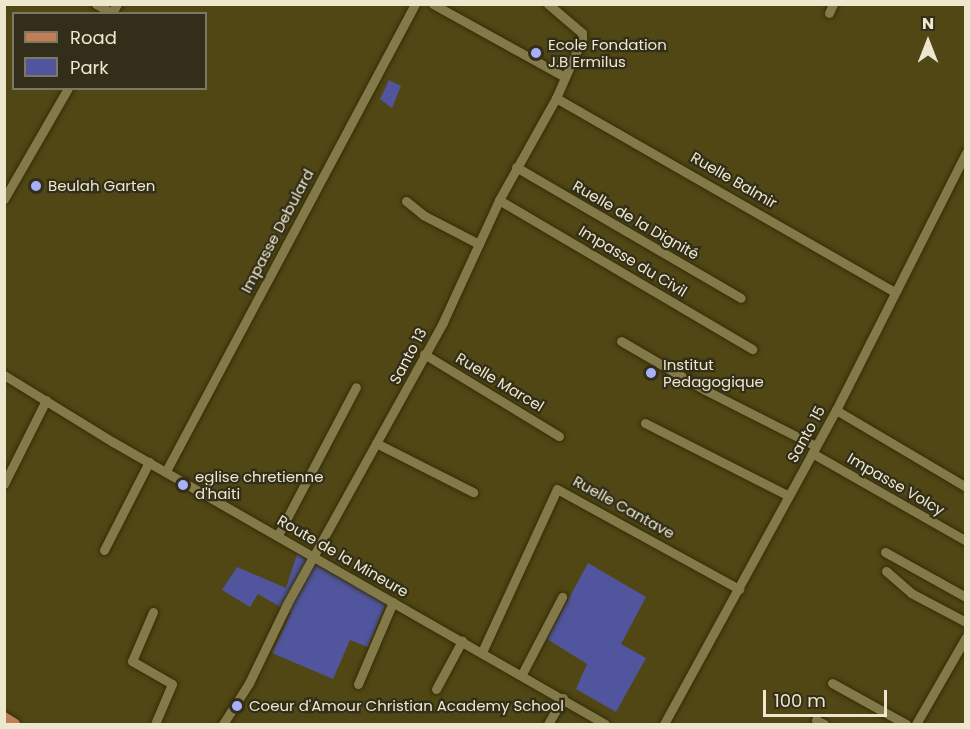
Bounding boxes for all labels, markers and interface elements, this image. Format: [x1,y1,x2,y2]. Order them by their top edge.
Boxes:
legend [12,12,207,90]
north arrow [898,12,958,72]
text: N [922,12,934,35]
text: Road [70,25,117,50]
place label: Ecole Fondation J.B Ermilus [548,35,667,70]
marker: Ecole Fondation J.B Ermilus [529,46,543,60]
text: Park [70,55,109,80]
street label: Ruelle Balmir [688,148,780,212]
street label: Impasse Debulard [237,166,317,296]
place label: Beulah Garten [48,177,155,195]
street label: Ruelle de la Dignité [570,177,702,263]
marker: Beulah Garten [29,179,43,193]
street label: Impasse du Civil [576,222,690,300]
street label: Santo 13 [386,325,430,387]
street label: Ruelle Marcel [453,349,547,415]
place label: Institut Pedagogique [663,355,764,390]
marker: Institut Pedagogique [644,366,658,380]
street label: Santo 15 [783,403,829,465]
street label: Impasse Volcy [844,449,948,519]
place label: eglise chretienne d'haiti [195,467,324,502]
street label: Ruelle Cantave [570,472,678,542]
marker: eglise chretienne d'haiti [176,478,190,492]
street label: Route de la Mineure [274,511,412,601]
scale bar [766,678,890,716]
text: 100 m [774,688,826,713]
place label: Coeur d'Amour Christian Academy School [249,697,564,715]
marker: Coeur d'Amour Christian Academy School [230,699,244,713]

